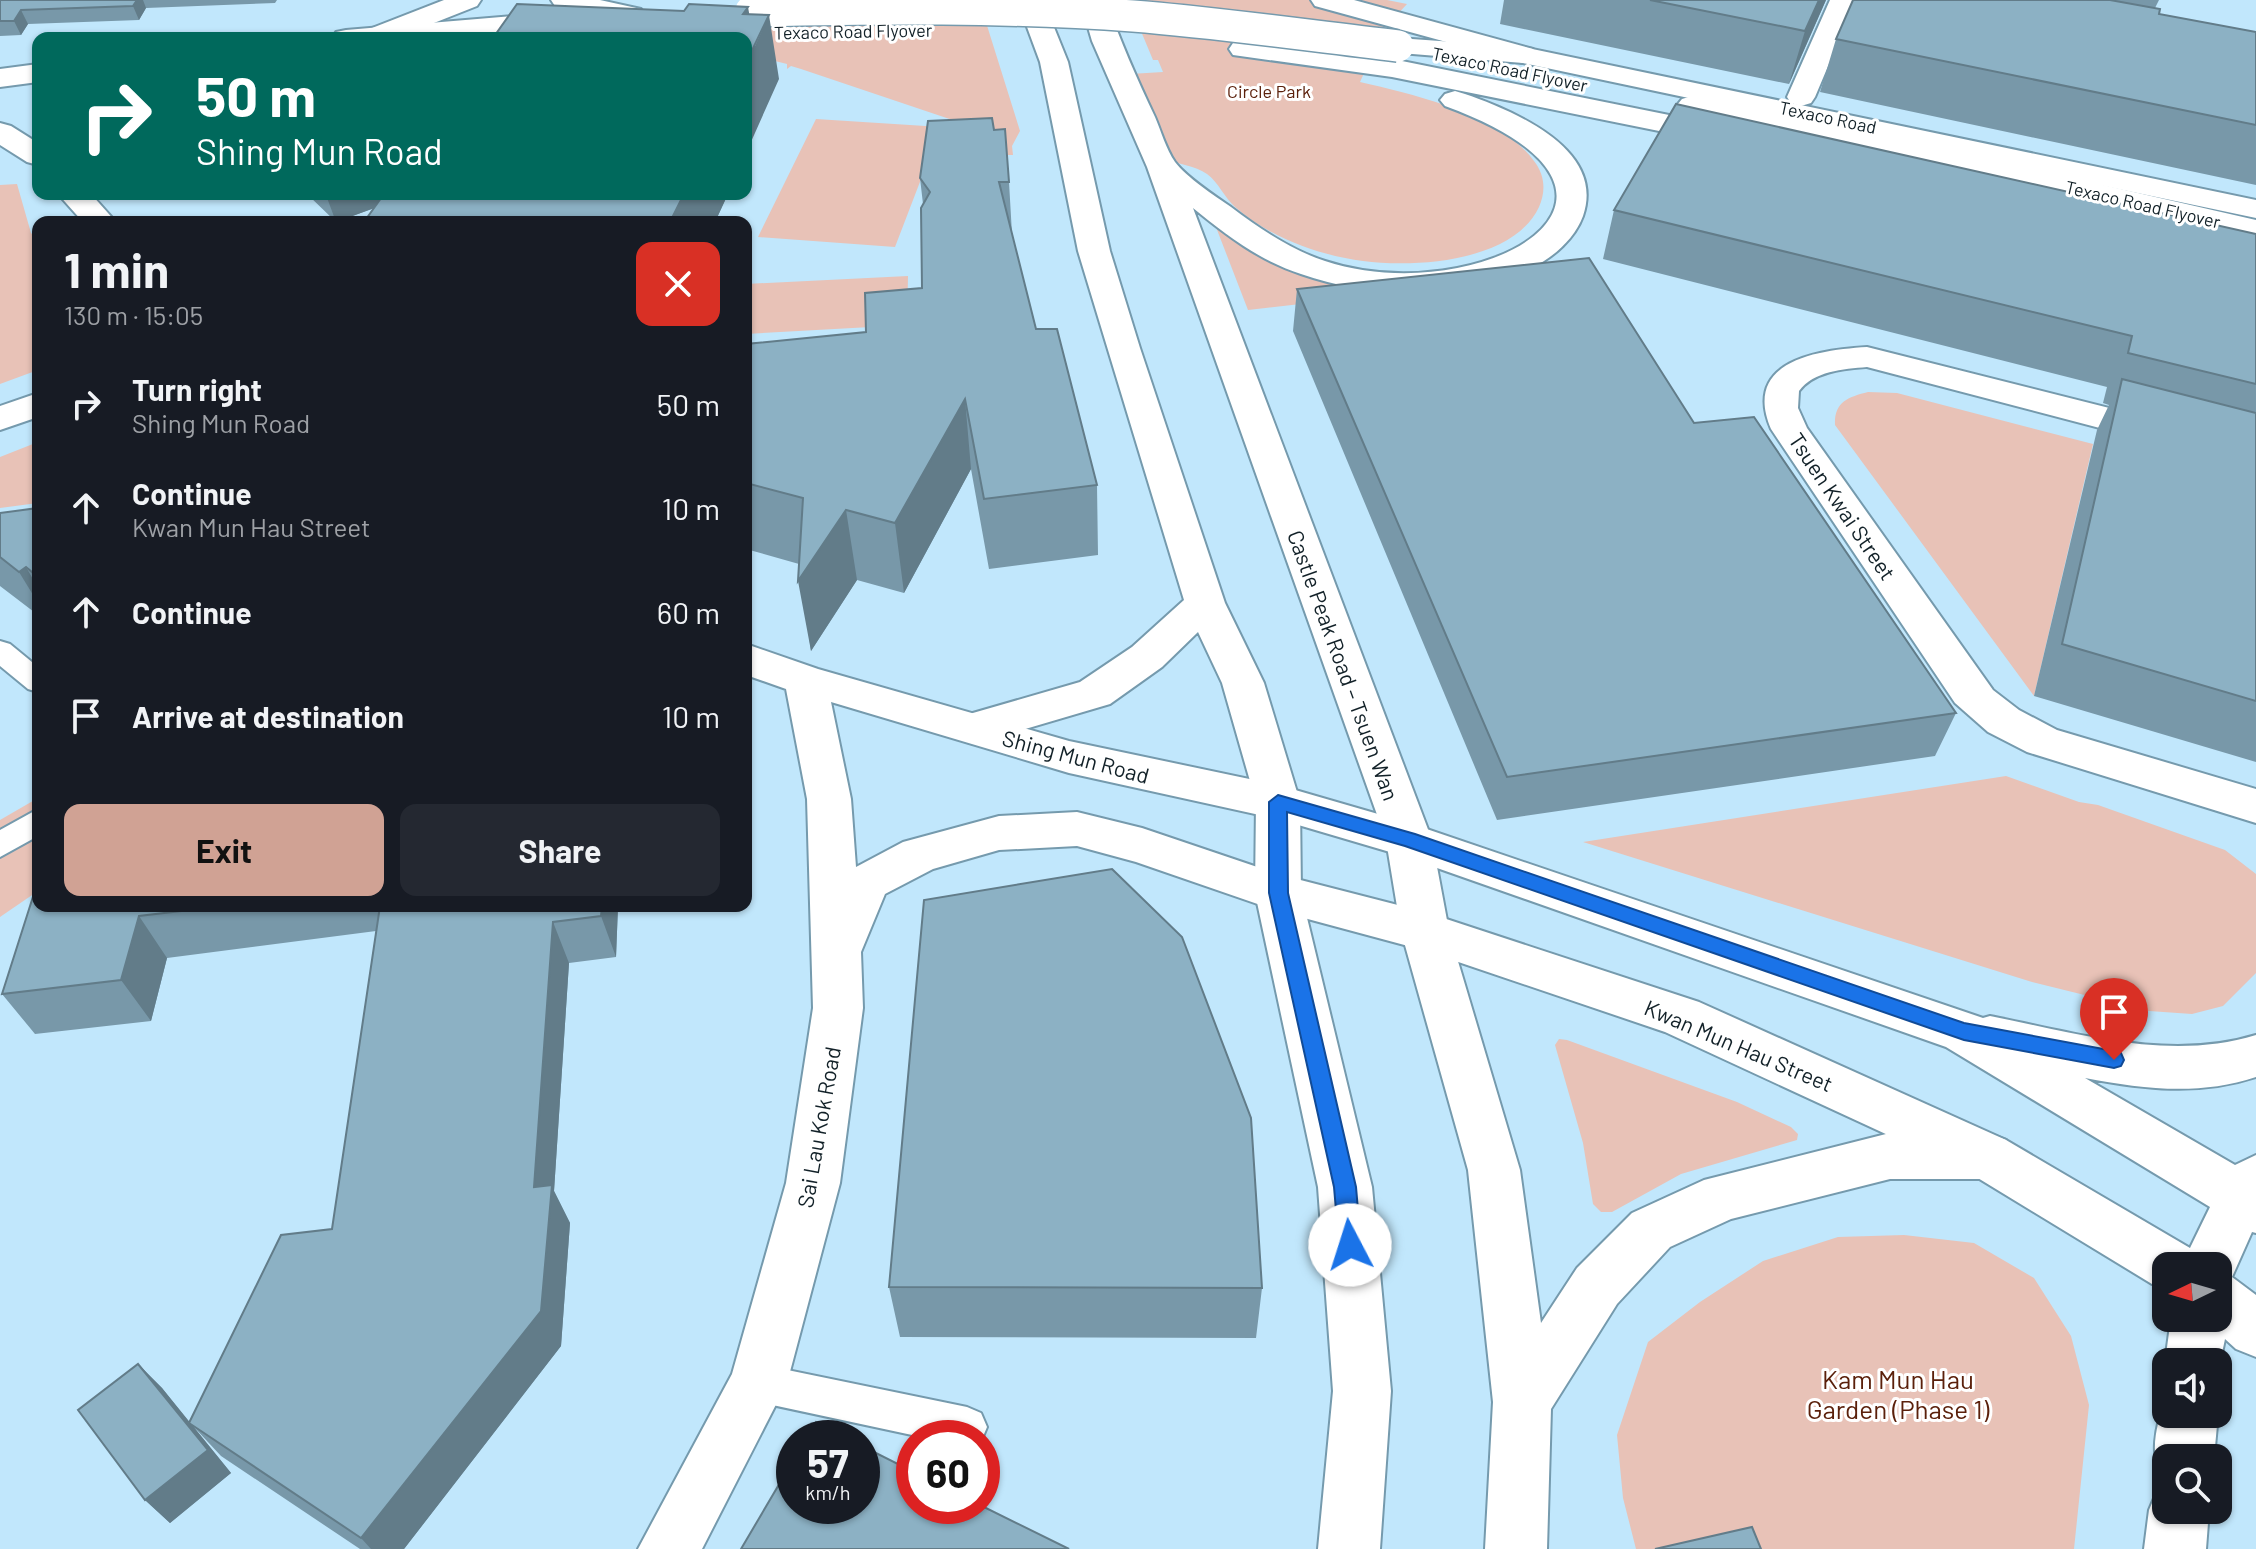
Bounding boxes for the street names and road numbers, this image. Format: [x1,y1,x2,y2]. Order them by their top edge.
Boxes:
street label: Texaco Road Flyover [774,19,933,43]
street label: Texaco Road Flyover [1430,42,1590,96]
street label: Texaco Road [1777,96,1879,138]
street label: Texaco Road Flyover [2063,175,2223,233]
street label: Tsuen Kwai Street [1784,428,1902,584]
street label: Castle Peak Road – Tsuen Wan [1283,526,1405,804]
street label: Shing Mun Road [1000,724,1152,788]
street label: Kwan Mun Hau Street [1641,994,1837,1096]
street label: Sai Lau Kok Road [791,1044,845,1210]

